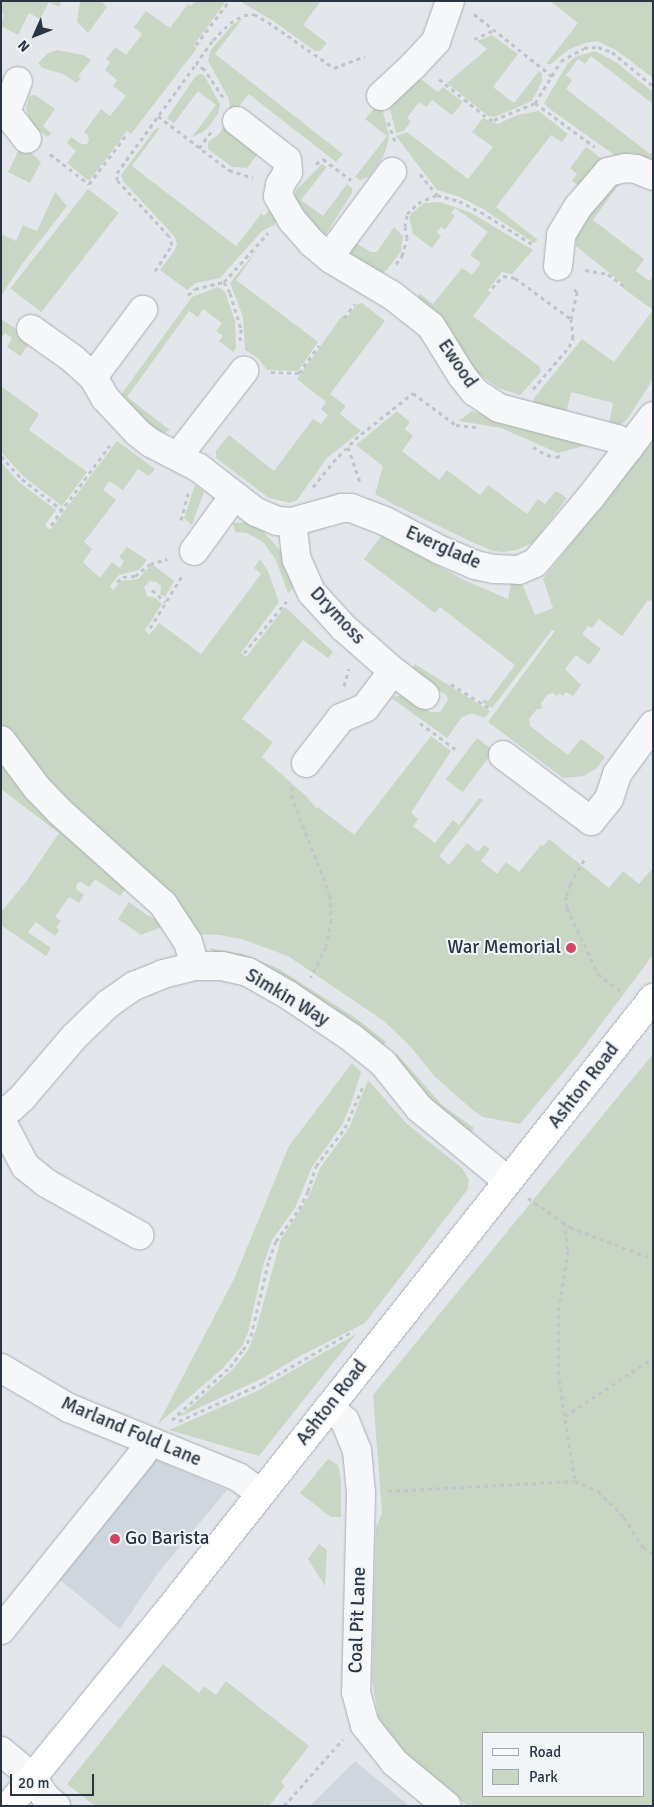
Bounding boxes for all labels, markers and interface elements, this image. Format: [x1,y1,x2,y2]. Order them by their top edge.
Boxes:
north arrow [10,10,60,60]
text: N [14,36,33,55]
street label: Ewood [433,335,481,393]
street label: Everglade [402,521,484,575]
street label: Drymoss [305,583,369,649]
place label: War Memorial [447,937,561,959]
marker: War Memorial [565,942,577,954]
street label: Simkin Way [241,964,333,1032]
street label: Ashton Road [544,1039,624,1133]
street label: Ashton Road [292,1356,372,1450]
street label: Marland Fold Lane [57,1392,205,1472]
place label: Go Barista [125,1528,209,1550]
marker: Go Barista [109,1533,121,1545]
street label: Coal Pit Lane [345,1566,371,1674]
legend [482,1732,644,1797]
text: Road [529,1743,561,1761]
scale bar [12,1764,96,1796]
text: Park [529,1768,558,1786]
text: 20 m [18,1774,49,1792]

